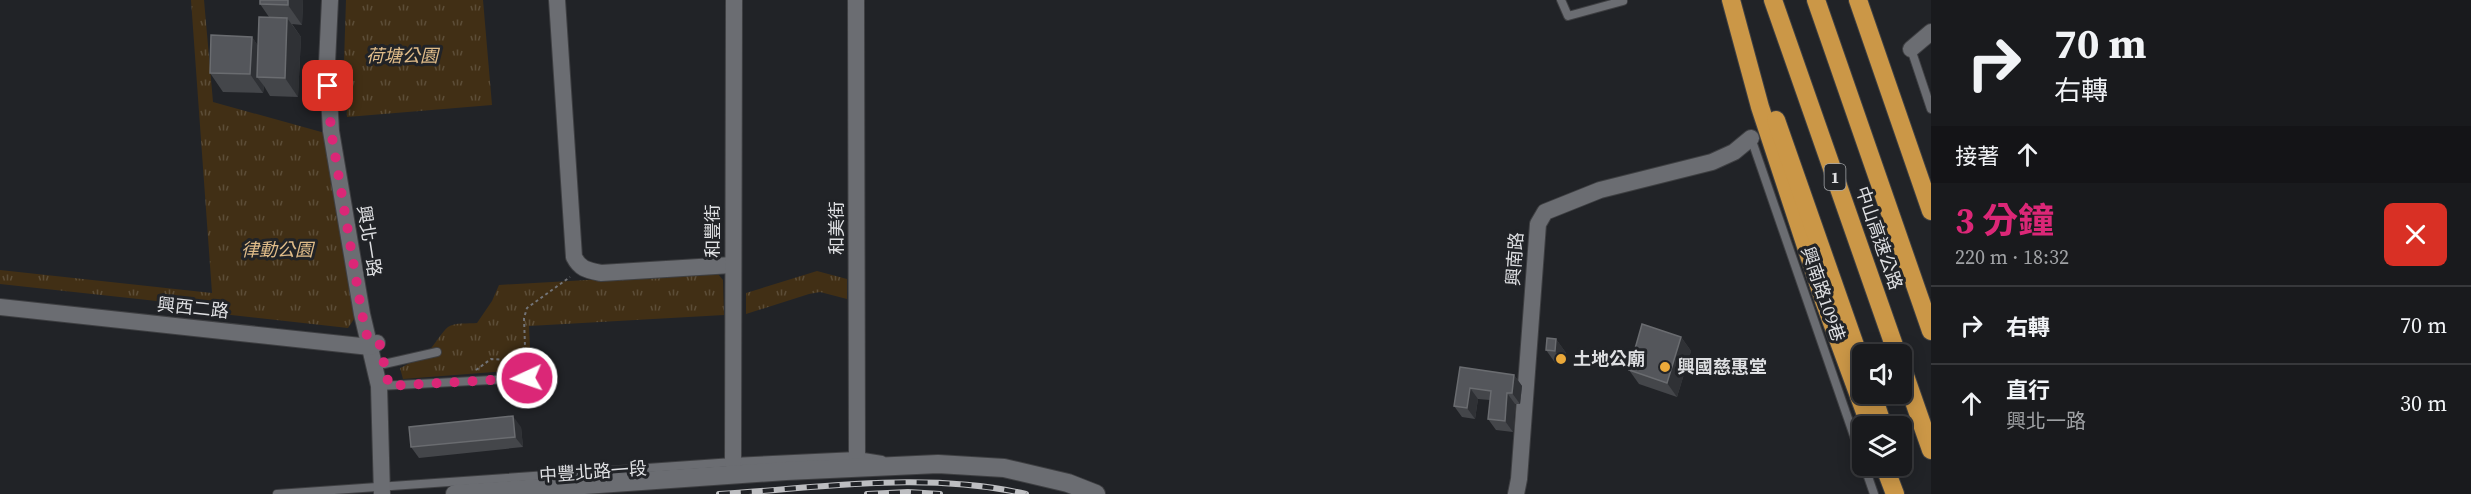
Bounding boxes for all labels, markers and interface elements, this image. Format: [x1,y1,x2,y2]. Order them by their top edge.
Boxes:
text: 70 m [2054,14,2147,72]
icon: right [1955,24,2033,102]
park label: 荷塘公園 [366,43,441,68]
pin [302,60,353,111]
icon: arrive [311,69,344,102]
text: 右轉 [2054,72,2108,109]
icon: ahead [2011,138,2044,171]
text: 接著 [1955,141,1999,171]
road number: 1 [1824,164,1846,190]
street label: 中山高速公路 [1850,183,1909,293]
text: 3 分鐘 [1955,196,2054,245]
street label: 和美街 [824,201,849,255]
street label: 興北一路 [352,203,387,278]
button: close [2384,203,2447,266]
street label: 和豐街 [700,204,725,258]
street label: 興南路 [1500,231,1529,287]
park label: 律動公園 [241,237,316,262]
street label: 興南路109巷 [1796,243,1851,345]
text: 220 m · 18:32 [1955,243,2069,271]
street label: 興西二路 [156,291,230,324]
icon: right [1955,309,1988,342]
text: 70 m [2400,310,2447,340]
text: 右轉 [2006,312,2050,342]
map controls [1852,344,1912,476]
button: sound [1852,344,1912,404]
position arrow [495,346,559,410]
place label: 土地公廟 [1573,346,1645,371]
marker: 土地公廟 [1554,352,1568,366]
place label: 興國慈惠堂 [1677,354,1767,379]
marker: 興國慈惠堂 [1658,360,1672,374]
text: 直行 [2006,375,2050,405]
icon: ahead [1955,387,1988,420]
text: 30 m [2400,388,2447,418]
text: 興北一路 [2006,407,2086,435]
button: layers [1852,416,1912,476]
street label: 中豐北路一段 [538,455,648,488]

